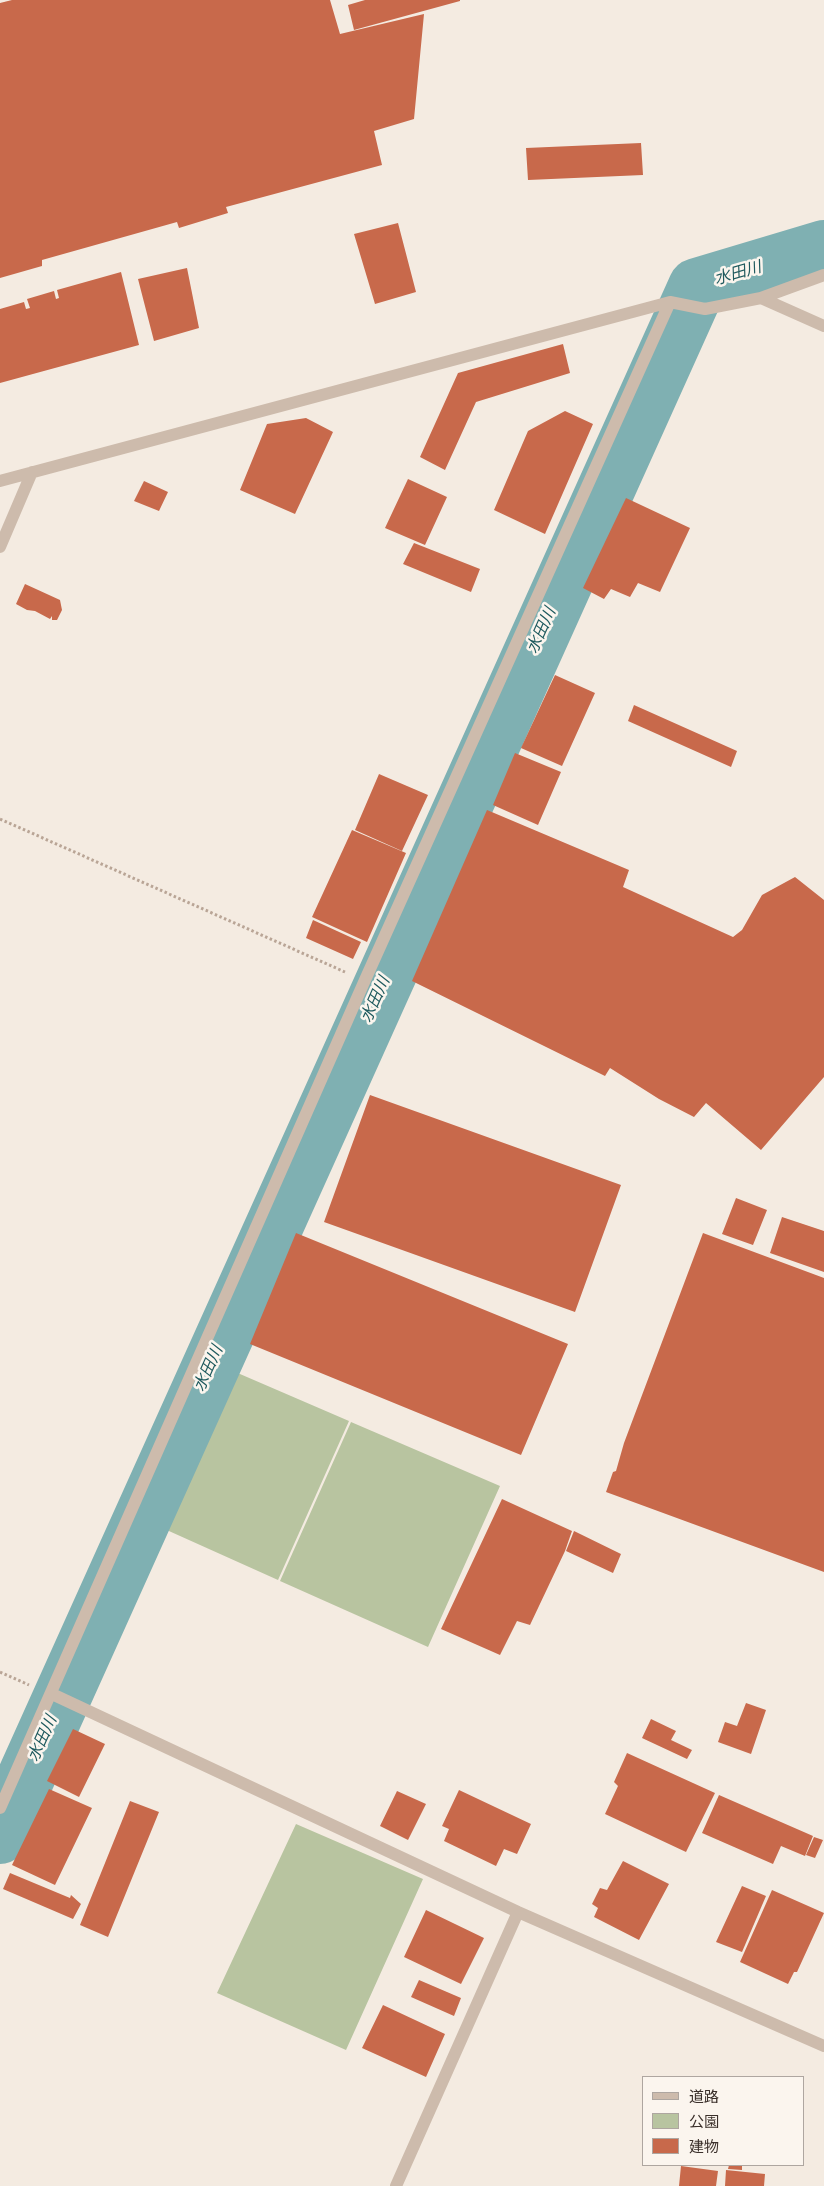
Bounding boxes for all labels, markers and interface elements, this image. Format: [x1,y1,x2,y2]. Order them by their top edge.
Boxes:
water label: 水田川 [712,258,764,290]
water label: 水田川 [523,605,561,657]
water label: 水田川 [357,974,395,1026]
water label: 水田川 [190,1343,228,1395]
water label: 水田川 [24,1713,62,1765]
legend [642,2076,804,2166]
text: 道路 [689,2088,719,2107]
text: 公園 [689,2113,719,2132]
text: 建物 [689,2138,719,2157]

